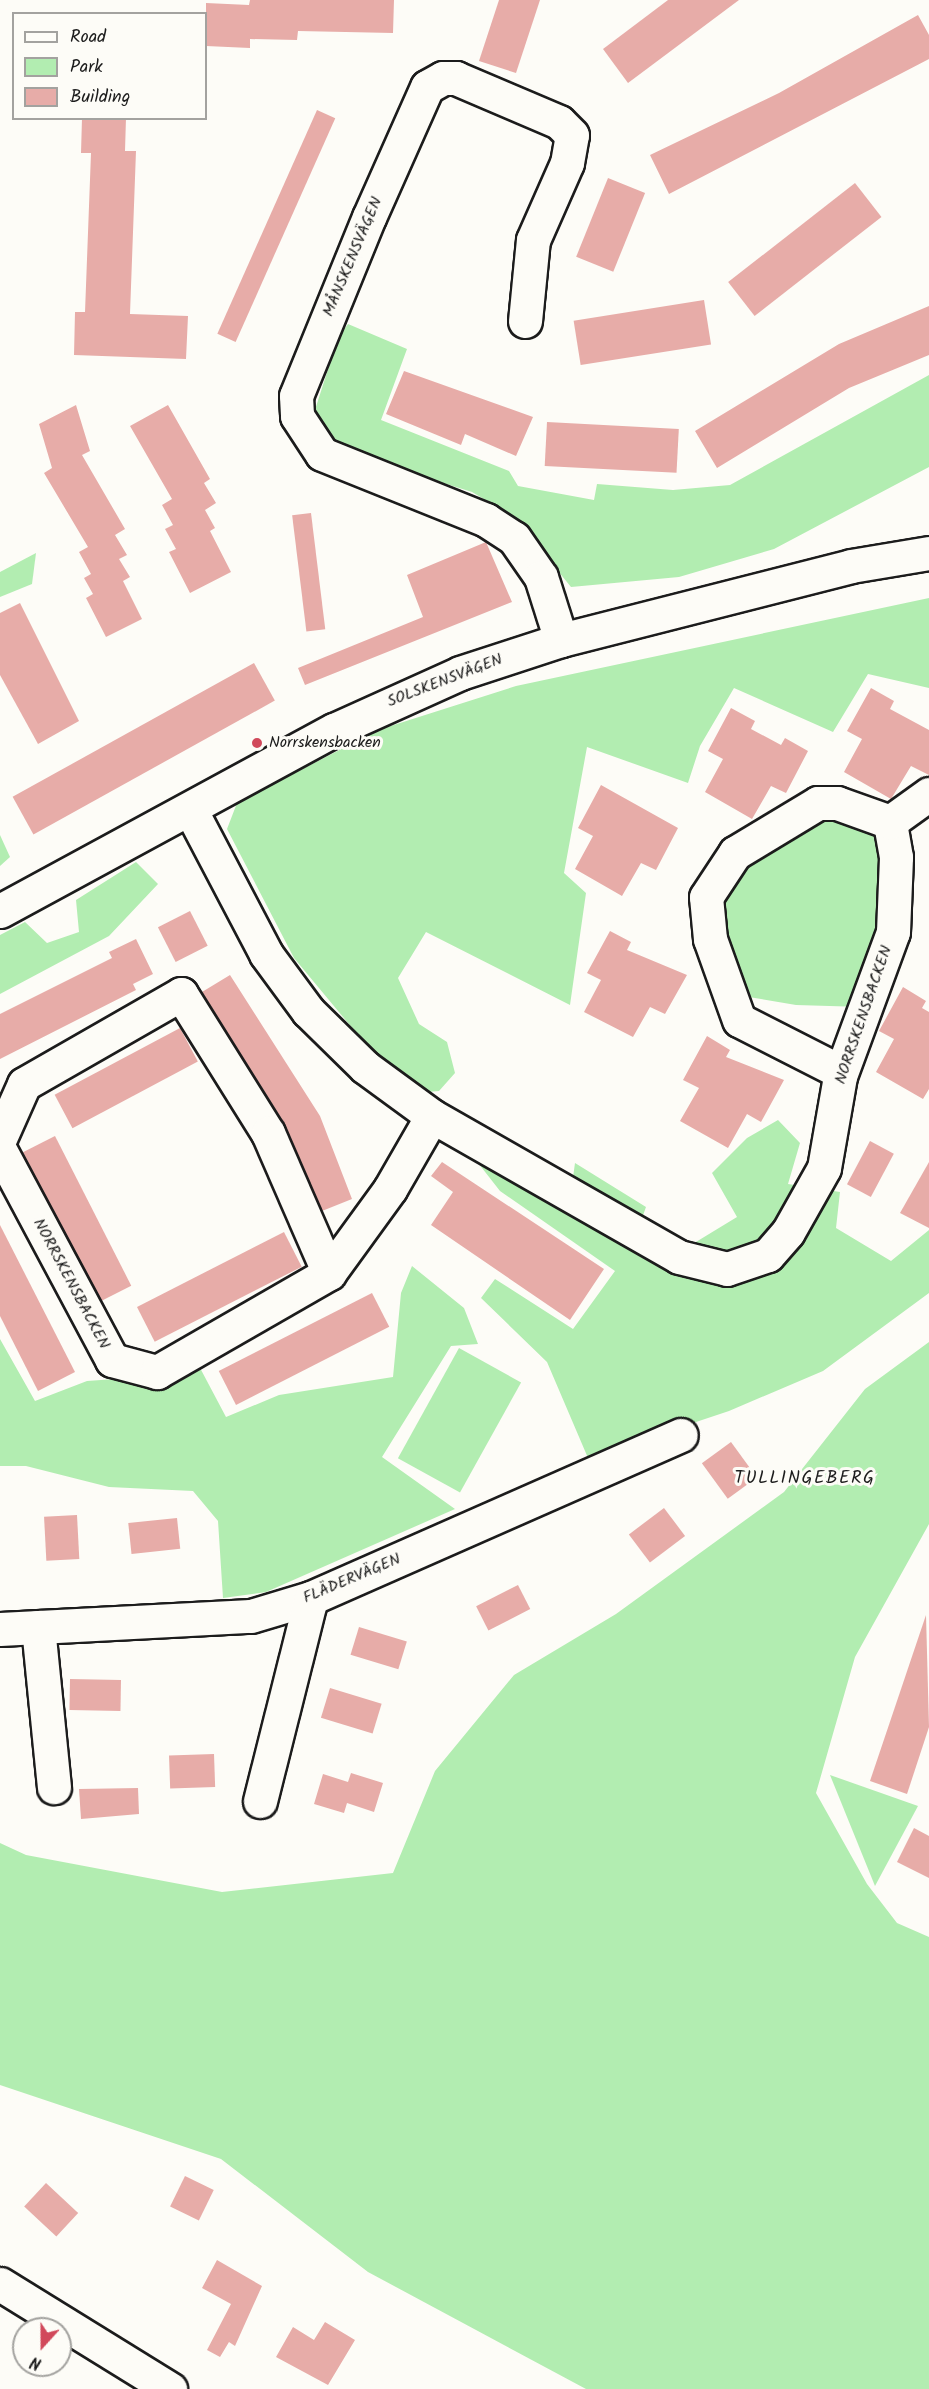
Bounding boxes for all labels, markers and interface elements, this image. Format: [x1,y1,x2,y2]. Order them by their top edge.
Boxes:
legend [12,12,207,120]
text: Road [70,23,106,52]
text: Park [70,53,103,82]
text: Building [70,83,130,112]
street label: MÅNSKENSVÄGEN [319,194,387,320]
street label: SOLSKENSVÄGEN [385,650,505,712]
place label: Norrskensbacken [269,733,381,753]
marker: Norrskensbacken [250,736,264,750]
street label: NORRSKENSBACKEN [831,943,897,1087]
street label: NORRSKENSBACKEN [28,1215,114,1353]
district label: TULLINGEBERG [735,1468,875,1490]
street label: FLÄDERVÄGEN [300,1550,404,1608]
north arrow [12,2317,72,2377]
text: N [27,2349,45,2376]

